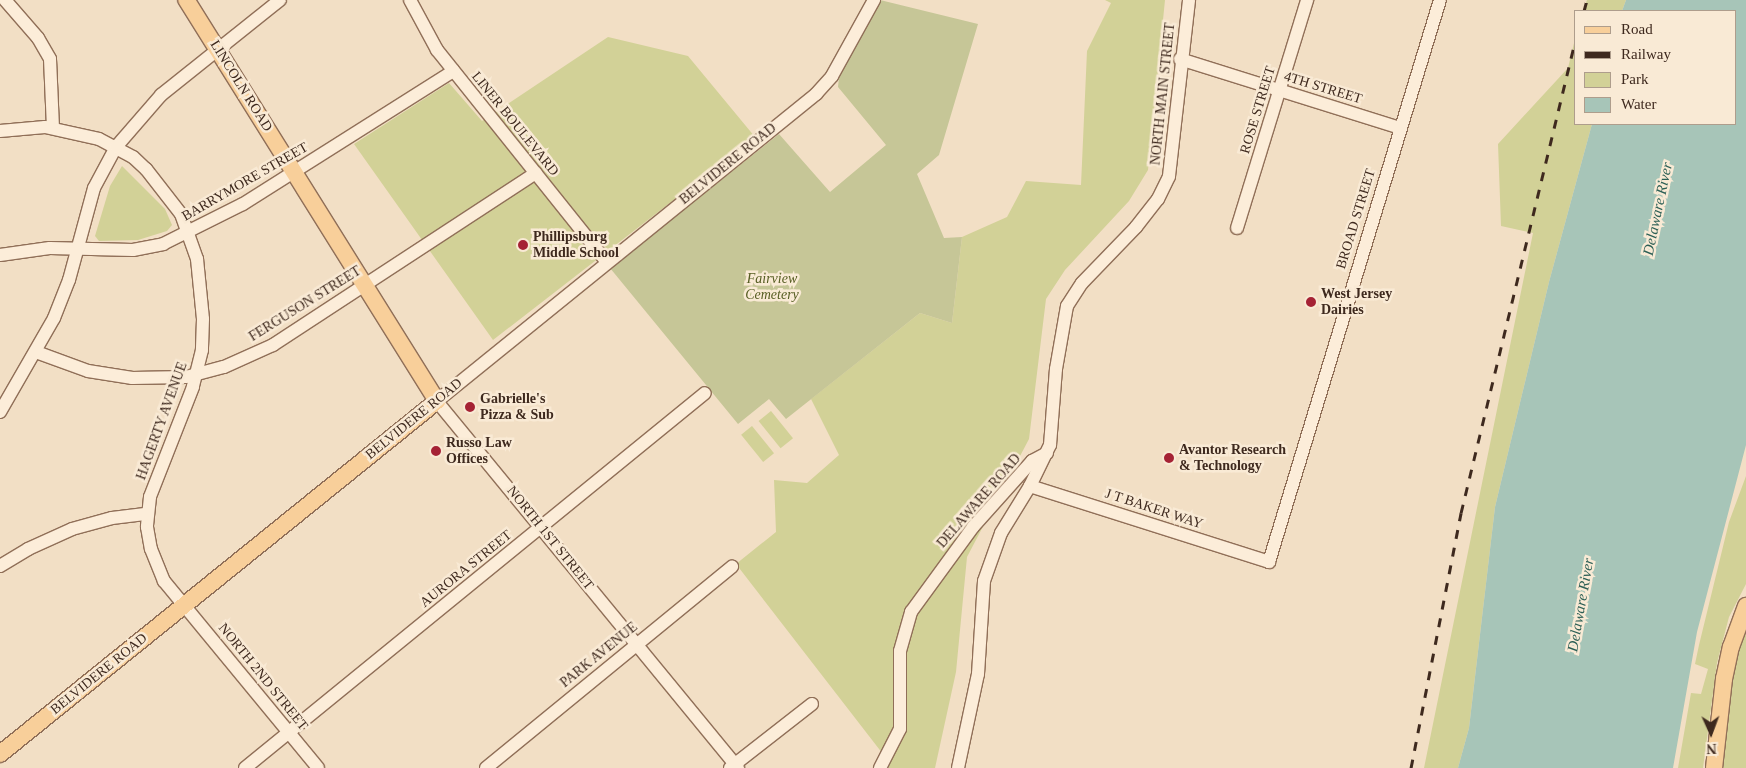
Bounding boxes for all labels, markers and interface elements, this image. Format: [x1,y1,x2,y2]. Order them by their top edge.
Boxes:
legend [1574,10,1736,125]
text: Road [1621,21,1653,37]
street label: NORTH MAIN STREET [1147,22,1179,166]
street label: LINCOLN ROAD [206,37,276,135]
text: Railway [1621,46,1671,62]
street label: ROSE STREET [1237,64,1279,156]
street label: LINER BOULEVARD [468,68,562,180]
street label: 4TH STREET [1282,68,1364,108]
text: Park [1621,71,1649,87]
text: Water [1621,96,1656,112]
street label: BELVIDERE ROAD [676,120,780,208]
street label: BARRYMORE STREET [179,139,311,225]
water label: Delaware River [1639,161,1677,257]
street label: BROAD STREET [1333,167,1379,271]
place label: Phillipsburg Middle School [533,229,619,262]
marker: Phillipsburg Middle School [517,239,529,251]
street label: FERGUSON STREET [246,263,364,345]
park label: Fairview Cemetery [745,271,799,304]
place label: West Jersey Dairies [1321,286,1392,318]
marker: West Jersey Dairies [1305,296,1317,308]
street label: HAGERTY AVENUE [133,359,191,483]
street label: BELVIDERE ROAD [362,375,466,463]
place label: Gabrielle's Pizza & Sub [480,391,554,424]
marker: Gabrielle's Pizza & Sub [464,401,476,413]
place label: Russo Law Offices [446,435,512,468]
place label: Avantor Research & Technology [1179,442,1286,474]
marker: Russo Law Offices [430,445,442,457]
street label: DELAWARE ROAD [934,451,1024,551]
marker: Avantor Research & Technology [1163,452,1175,464]
street label: NORTH 1ST STREET [503,483,597,593]
street label: J T BAKER WAY [1103,485,1205,533]
street label: AURORA STREET [416,527,516,611]
water label: Delaware River [1564,557,1598,653]
street label: PARK AVENUE [557,618,641,692]
street label: NORTH 2ND STREET [215,620,311,734]
street label: BELVIDERE ROAD [47,630,151,718]
north arrow [1686,708,1736,758]
text: N [1706,741,1717,756]

